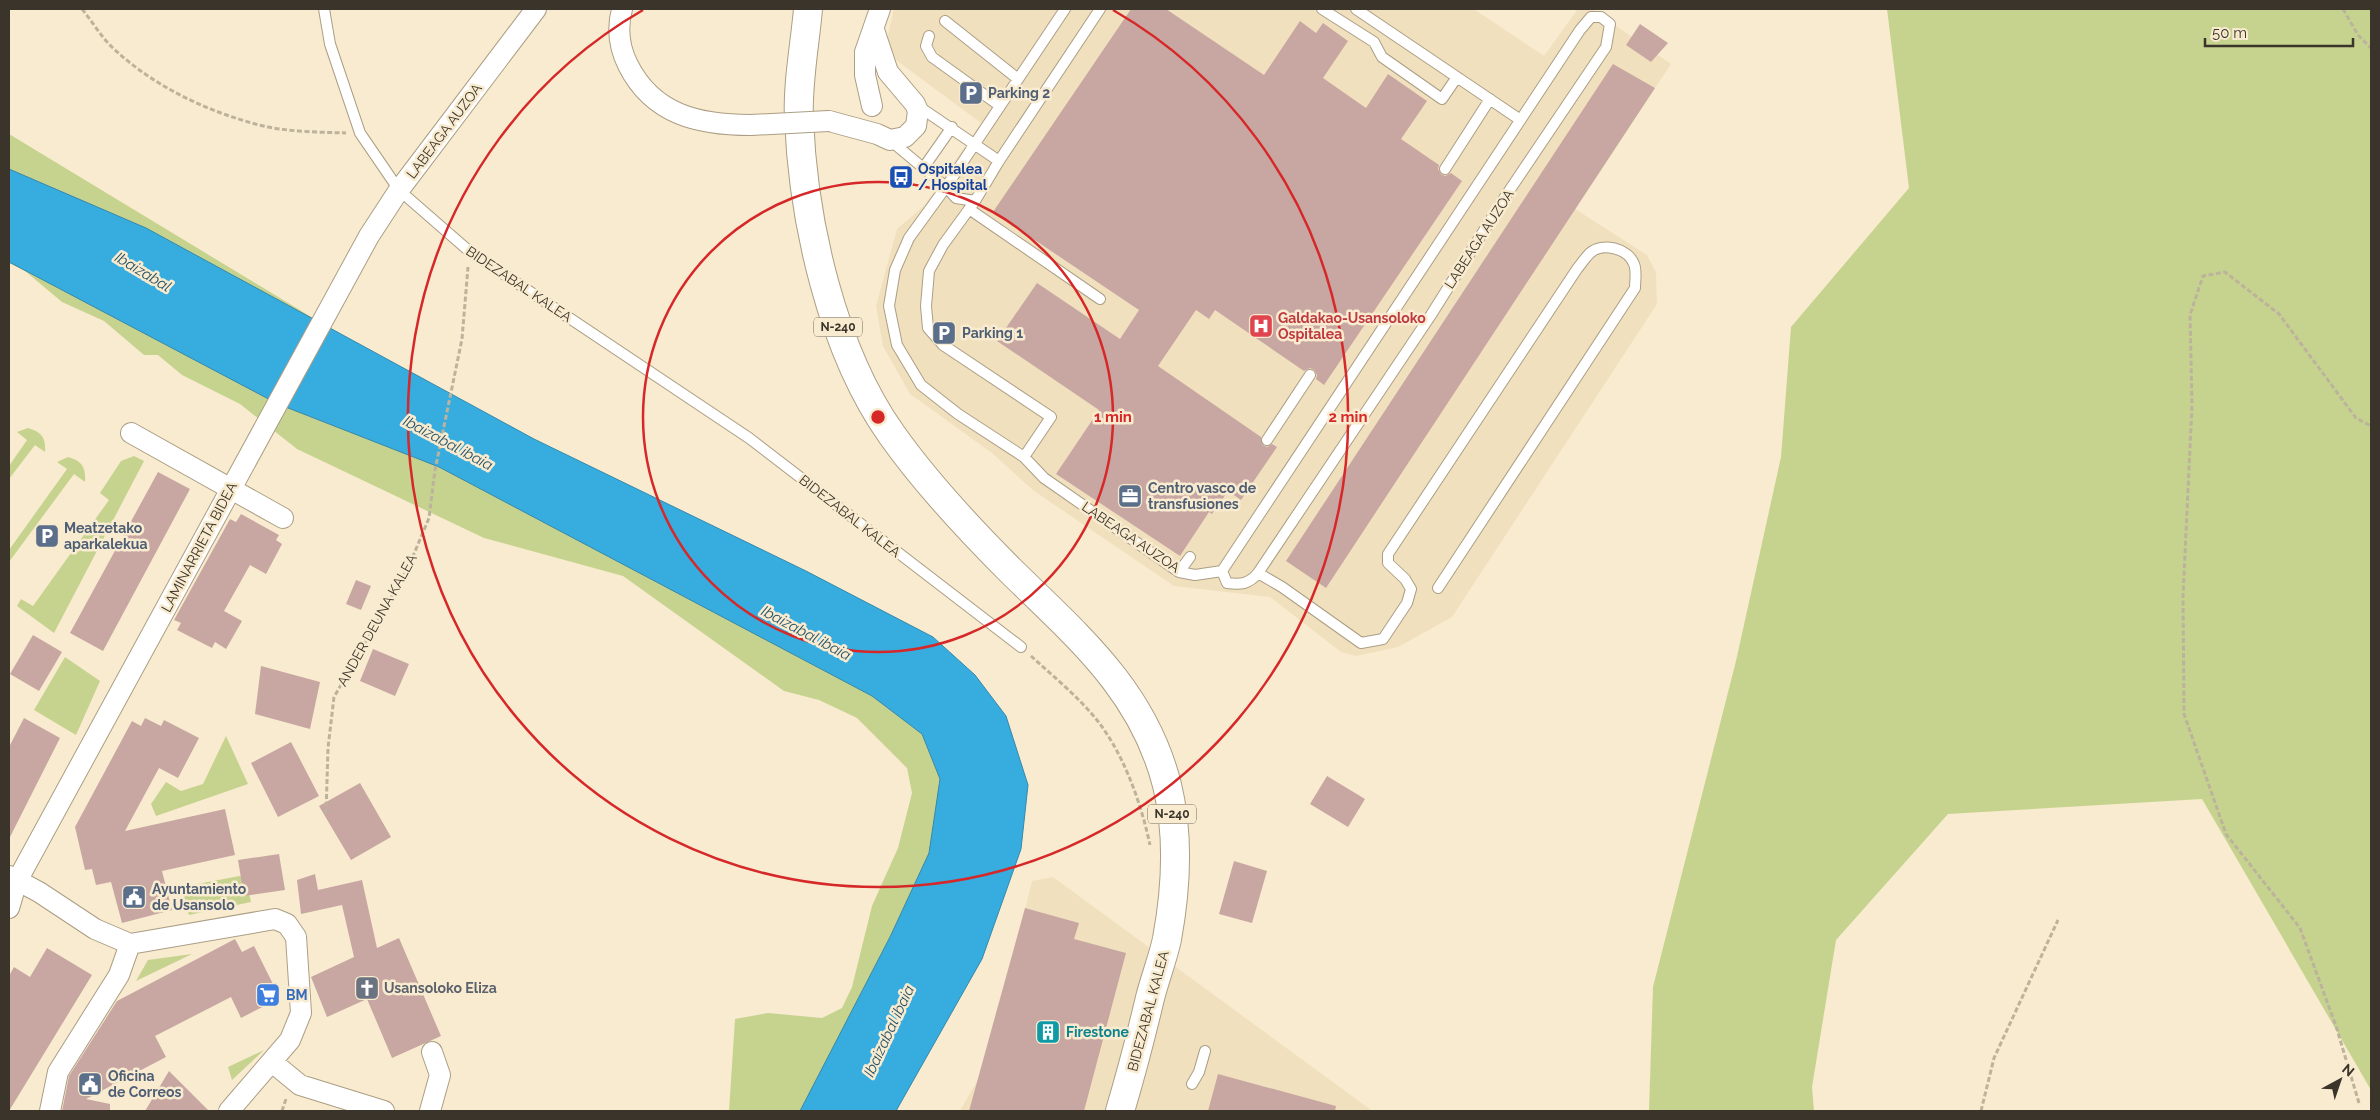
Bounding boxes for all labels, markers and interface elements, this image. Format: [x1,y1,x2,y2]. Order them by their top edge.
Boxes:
scale bar [2205,15,2352,47]
text: 50 m [2212,24,2247,42]
street label: LABEAGA AUZOA [403,80,485,182]
parking icon: Parking 2 [958,80,984,106]
place label: Parking 2 [988,85,1050,101]
place label: Ospitalea / Hospital [918,161,988,193]
bus stop icon: Ospitalea / Hospital [888,164,914,190]
street label: LABEAGA AUZOA [1441,186,1517,291]
street label: BIDEZABAL KALEA [463,243,575,326]
water label: Ibaizabal [112,248,174,296]
place label: Galdakao-Usansoloko Ospitalea [1278,310,1426,342]
hospital icon: Galdakao-Usansoloko Ospitalea [1248,313,1274,339]
road number: N-240 [814,318,862,337]
parking icon: Parking 1 [931,320,957,346]
place label: Parking 1 [962,325,1023,341]
centre of rings [869,408,887,426]
text: 1 min [1094,408,1132,426]
text: 2 min [1329,408,1367,426]
water label: Ibaizabal ibaia [400,412,496,474]
street label: BIDEZABAL KALEA [796,471,904,561]
street label: LAMINARRIETA BIDEA [158,479,240,615]
place label: Centro vasco de transfusiones [1148,480,1257,512]
office icon: Centro vasco de transfusiones [1117,483,1143,509]
street label: LABEAGA AUZOA [1079,498,1183,576]
place label: Meatzetako aparkalekua [64,520,147,552]
parking icon: Meatzetako aparkalekua [34,523,60,549]
street label: ANDER DEUNA KALEA [334,551,420,689]
water label: Ibaizabal ibaia [758,602,854,664]
road number: N-240 [1148,804,1196,824]
place label: Ayuntamiento de Usansolo [152,881,247,913]
public building icon: Ayuntamiento de Usansolo [121,884,147,910]
street label: BIDEZABAL KALEA [1124,948,1172,1073]
church icon: Usansoloko Eliza [354,975,380,1001]
place label: Usansoloko Eliza [384,980,497,996]
supermarket icon: BM [255,982,281,1008]
water label: Ibaizabal ibaia [860,982,918,1080]
place label: BM [286,987,308,1003]
building icon: Firestone [1035,1019,1061,1045]
place label: Firestone [1066,1024,1129,1040]
north arrow [2315,1055,2365,1105]
text: N [2339,1060,2358,1080]
place label: Oficina de Correos [108,1068,181,1100]
public building icon: Oficina de Correos [77,1071,103,1097]

